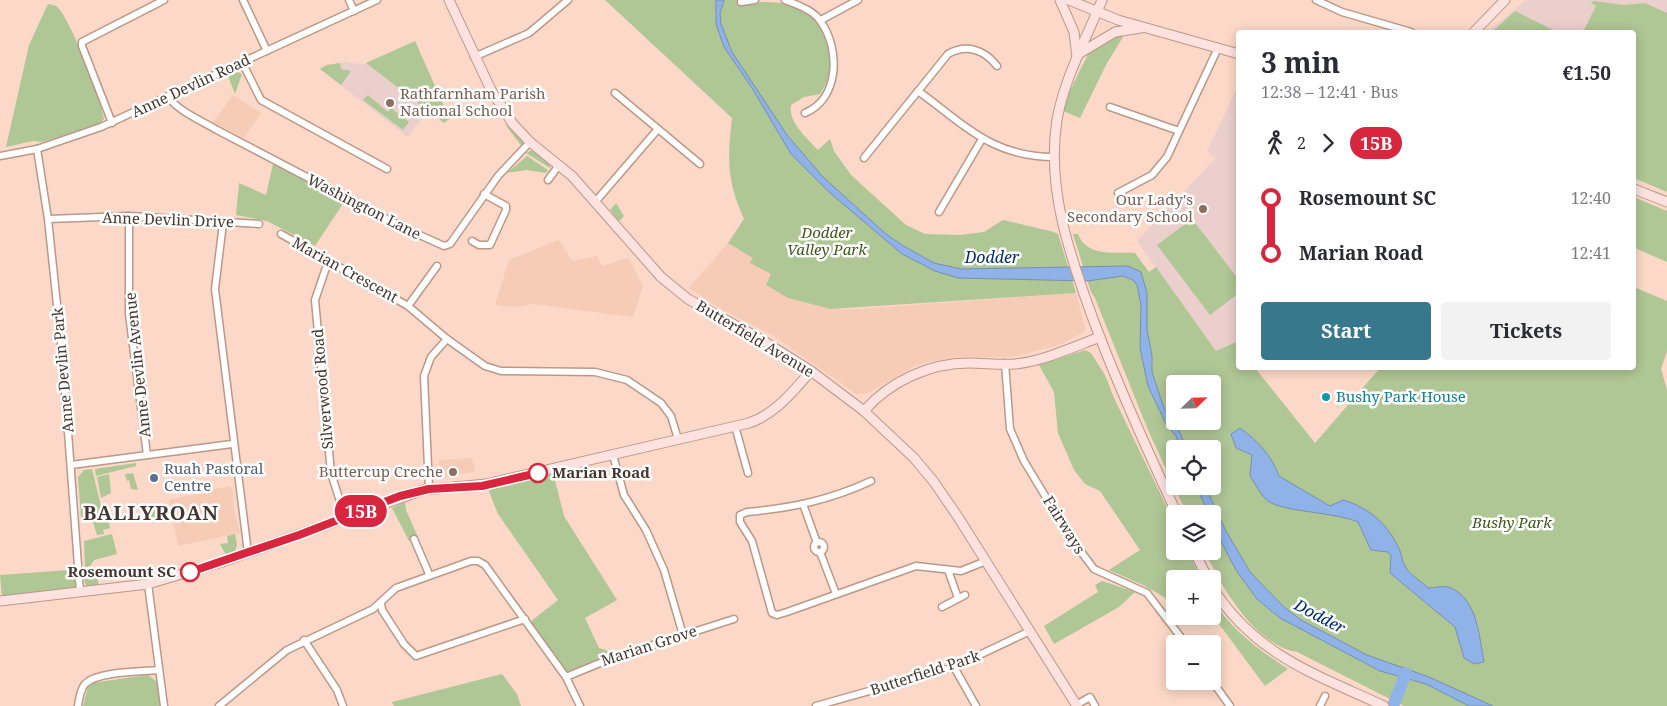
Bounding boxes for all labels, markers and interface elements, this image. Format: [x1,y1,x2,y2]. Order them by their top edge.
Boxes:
text: 3 min [1261,43,1340,81]
street label: Anne Devlin Road [128,49,253,121]
text: €1.50 [1563,60,1611,86]
text: 12:38 – 12:41 · Bus [1261,81,1398,103]
place label: Rathfarnham Parish National School [400,83,546,120]
marker: Rathfarnham Parish National School [384,97,396,109]
icon: walk [1261,129,1289,157]
icon: forward [1314,129,1342,157]
text: 15B [1360,131,1392,155]
text: 2 [1297,132,1306,154]
street label: Washington Lane [304,169,425,243]
text: Rosemount SC [1299,185,1436,211]
text: 12:40 [1571,187,1611,209]
place label: Our Lady's Secondary School [1067,189,1193,226]
marker: Our Lady's Secondary School [1197,203,1209,215]
street label: Anne Devlin Drive [102,207,234,231]
park label: Dodder Valley Park [787,222,867,259]
street label: Marian Crescent [289,232,402,306]
text: Marian Road [1299,240,1423,266]
text: 12:41 [1571,242,1611,264]
water label: Dodder [964,246,1020,268]
street label: Anne Devlin Avenue [119,291,155,439]
street label: Butterfield Avenue [693,295,818,381]
button: Start [1261,302,1431,360]
button: Tickets [1441,302,1611,360]
street label: Anne Devlin Park [47,306,77,434]
street label: Silverwood Road [307,328,337,450]
north arrow [1166,375,1221,430]
map controls [1166,375,1221,690]
place label: Bushy Park House [1336,386,1466,406]
marker: Bushy Park House [1320,391,1332,403]
button: locate [1166,440,1221,495]
place label: Ruah Pastoral Centre [164,458,264,495]
place label: Buttercup Creche [319,461,443,481]
place label: Marian Road [552,462,650,482]
marker: Marian Road [528,463,548,483]
marker: Buttercup Creche [447,466,459,478]
marker: Ruah Pastoral Centre [148,472,160,484]
street label: Fairways [1039,492,1091,557]
line badge: 15B [332,495,390,527]
district label: BALLYROAN [83,499,219,526]
text: 15B [345,499,377,523]
button: layers [1166,505,1221,560]
park label: Bushy Park [1471,512,1552,532]
place label: Rosemount SC [68,561,176,581]
marker: Rosemount SC [180,562,200,582]
button: + [1166,570,1221,625]
water label: Dodder [1290,593,1350,639]
street label: Marian Grove [598,620,699,670]
button: − [1166,635,1221,690]
street label: Butterfield Park [867,645,982,699]

